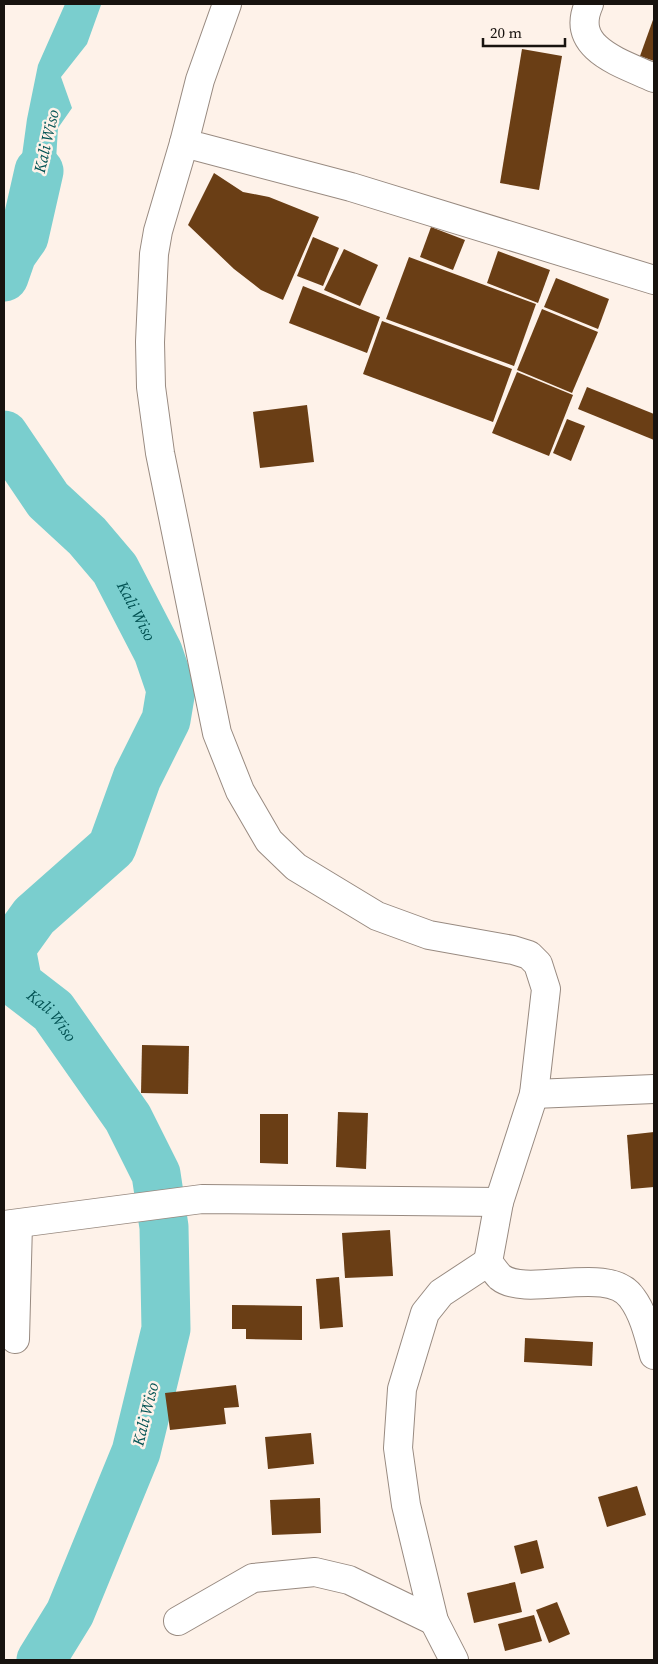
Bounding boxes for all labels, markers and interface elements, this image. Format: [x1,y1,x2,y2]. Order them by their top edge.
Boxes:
scale bar [483,15,566,47]
text: 20 m [490,22,522,43]
water label: Kali Wiso [28,107,64,176]
water label: Kali Wiso [112,576,161,645]
water label: Kali Wiso [22,984,82,1046]
water label: Kali Wiso [126,1380,163,1449]

